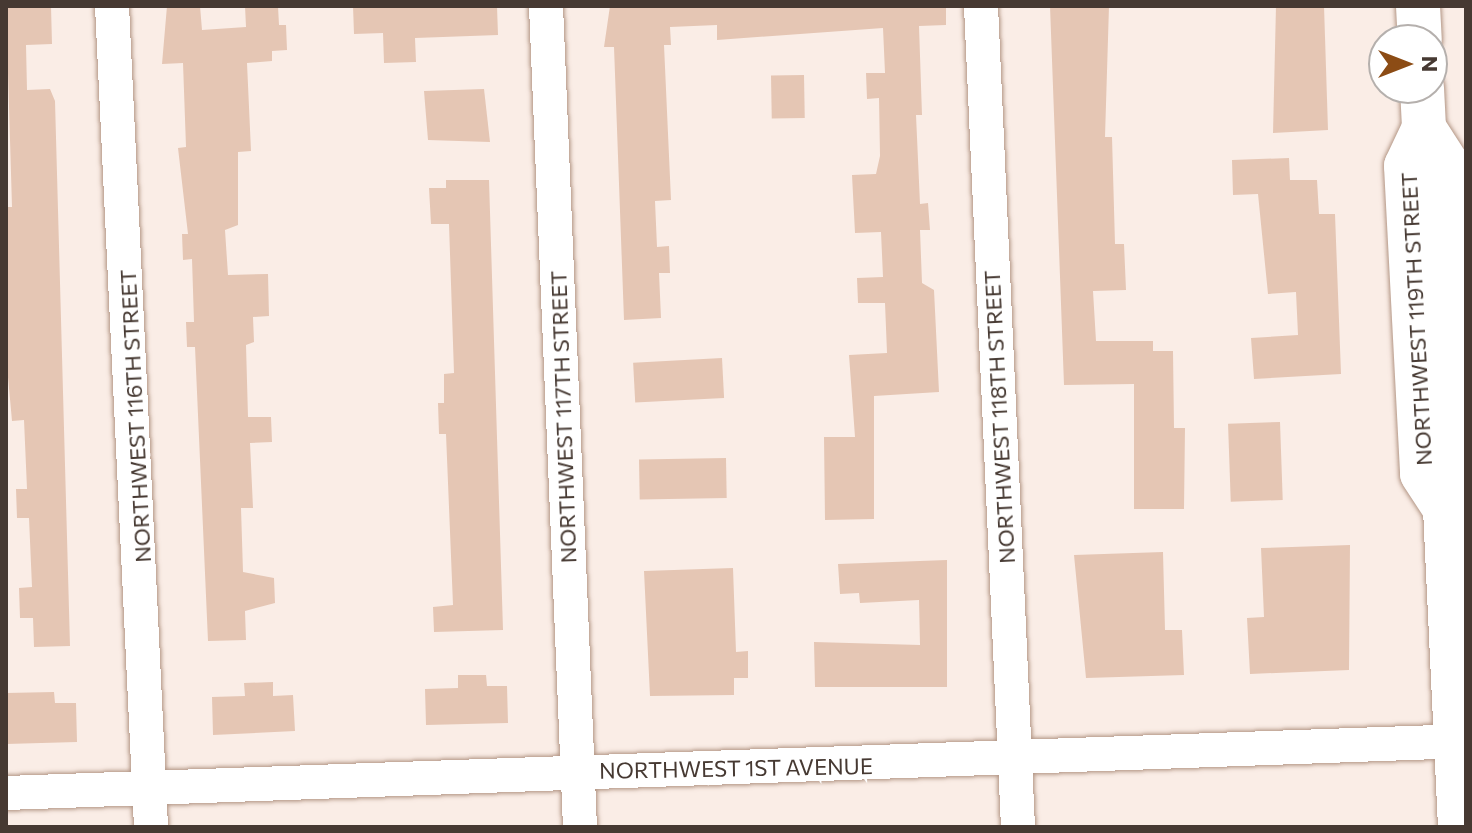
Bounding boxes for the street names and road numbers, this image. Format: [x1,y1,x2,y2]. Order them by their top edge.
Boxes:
street label: NORTHWEST 119TH STREET [1395,172,1437,466]
street label: NORTHWEST 116TH STREET [114,269,156,563]
street label: NORTHWEST 117TH STREET [545,270,581,564]
street label: NORTHWEST 118TH STREET [978,270,1020,564]
street label: NORTHWEST 1ST AVENUE [599,752,873,784]

